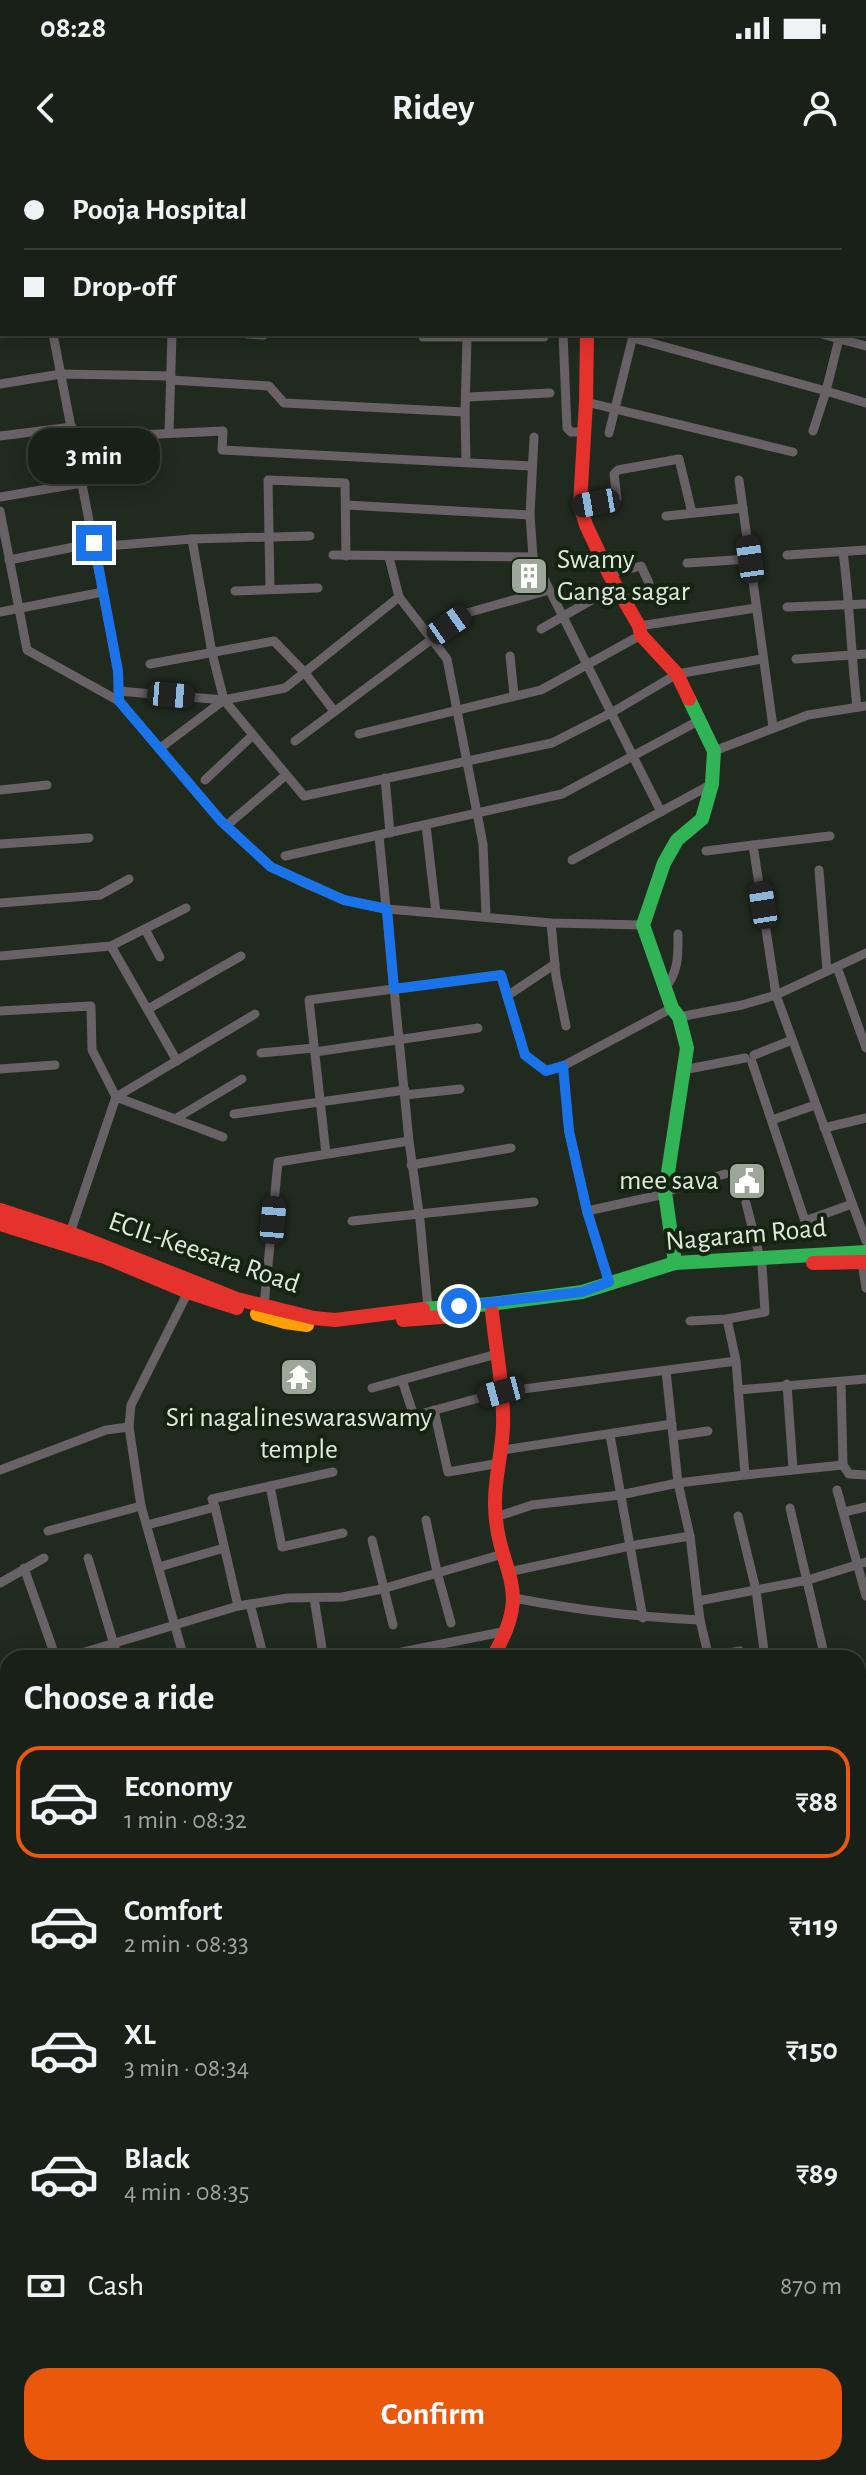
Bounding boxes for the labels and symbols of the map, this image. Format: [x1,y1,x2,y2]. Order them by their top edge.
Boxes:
callout: 3 min [28,427,160,483]
car [570,487,622,519]
route end [76,525,112,561]
car [735,534,765,584]
place label: Swamy Ganga sagar [557,546,690,606]
building icon: Swamy Ganga sagar [508,555,550,597]
car [422,601,476,649]
car [146,681,196,709]
car [747,879,779,931]
public building icon: mee sava [726,1160,768,1202]
place label: mee sava [619,1167,719,1195]
car [259,1195,287,1245]
street label: ECIL-Keesara Road [105,1207,303,1299]
street label: Nagaram Road [664,1214,828,1256]
route start [441,1288,477,1324]
temple icon: Sri nagalineswaraswamy temple [278,1356,320,1398]
car [475,1374,527,1410]
place label: Sri nagalineswaraswamy temple [166,1404,432,1464]

